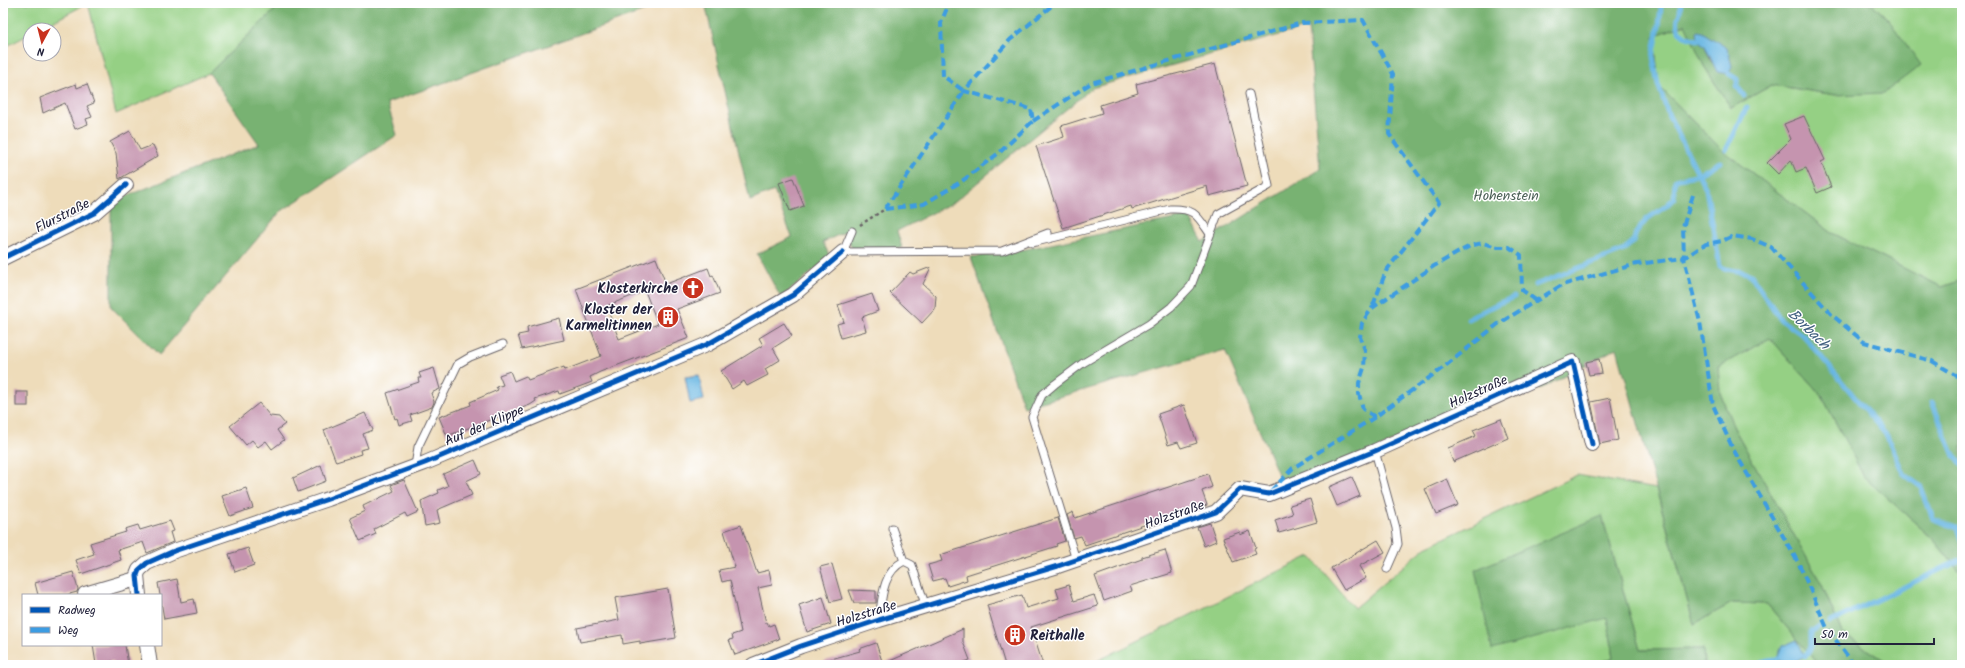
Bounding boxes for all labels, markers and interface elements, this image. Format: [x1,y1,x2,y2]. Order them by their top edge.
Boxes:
north arrow [22,22,62,62]
text: N [36,42,45,60]
park label: Hohenstein [1473,185,1539,207]
street label: Flurstraße [31,192,94,239]
church icon: Klosterkirche [680,275,706,301]
place label: Klosterkirche [598,278,678,300]
place label: Kloster der Karmelitinnen [566,299,653,337]
water label: Borbach [1782,303,1836,357]
building icon: Kloster der Karmelitinnen [655,304,681,330]
street label: Holzstraße [1445,369,1512,415]
street label: Auf der Klippe [441,399,528,453]
street label: Holzstraße [1141,494,1208,536]
legend [22,594,162,646]
street label: Holzstraße [833,594,900,634]
text: Radweg [58,601,96,620]
scale bar [1815,620,1934,646]
text: Weg [58,621,79,640]
building icon: Reithalle [1002,622,1028,648]
place label: Reithalle [1030,625,1085,647]
text: 50 m [1821,625,1848,644]

